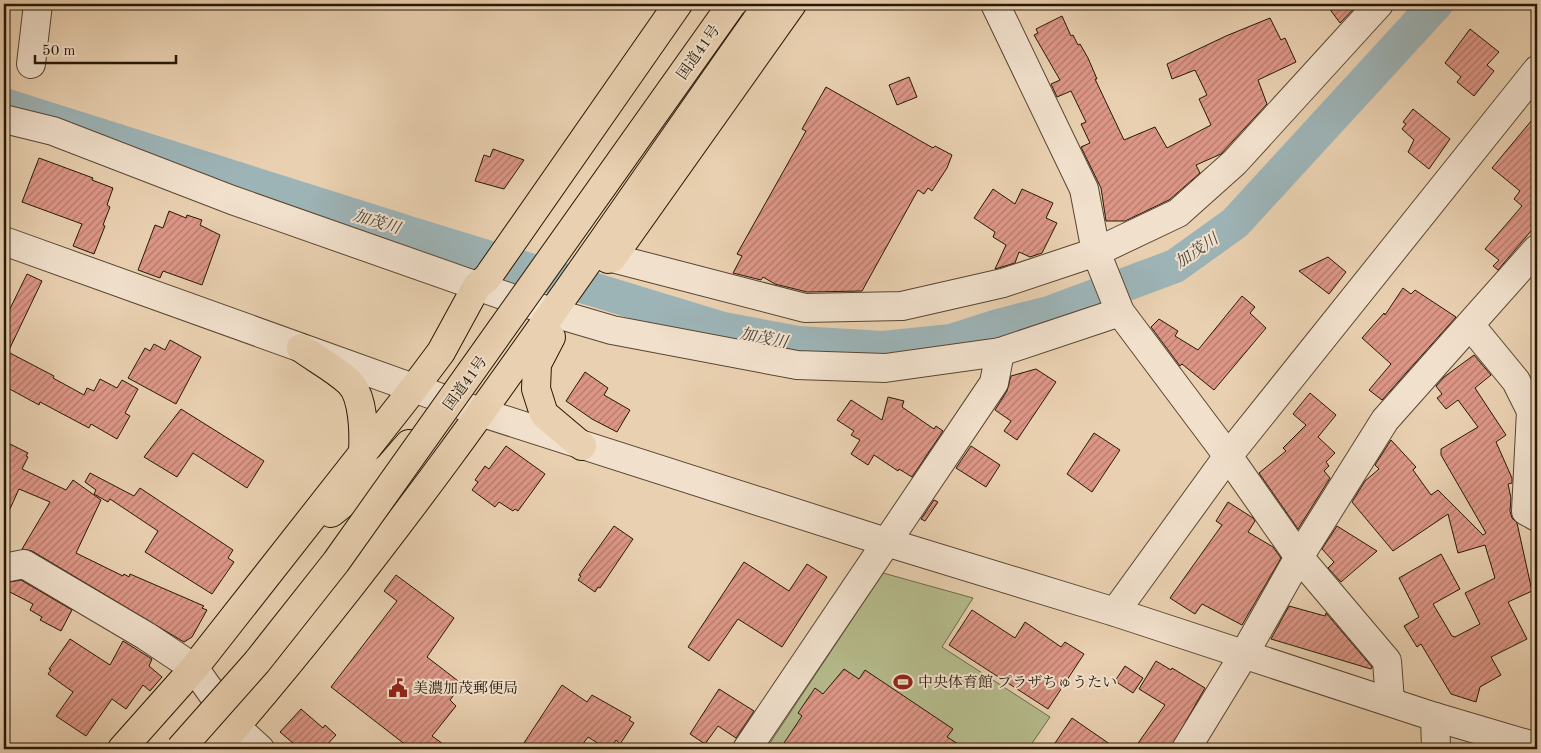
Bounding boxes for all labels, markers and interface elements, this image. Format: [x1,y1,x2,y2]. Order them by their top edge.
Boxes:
street label: 国道41号 [674,22,723,83]
scale bar [35,32,176,64]
text: 50 m [42,44,76,59]
water label: 加茂川 [351,206,404,238]
water label: 加茂川 [1172,229,1223,272]
water label: 加茂川 [739,325,791,352]
street label: 国道41号 [440,353,491,414]
sports icon: 中央体育館 プラザちゅうたい [892,671,914,693]
place label: 中央体育館 プラザちゅうたい [918,674,1117,691]
public building icon: 美濃加茂郵便局 [387,677,409,699]
place label: 美濃加茂郵便局 [413,680,518,697]

